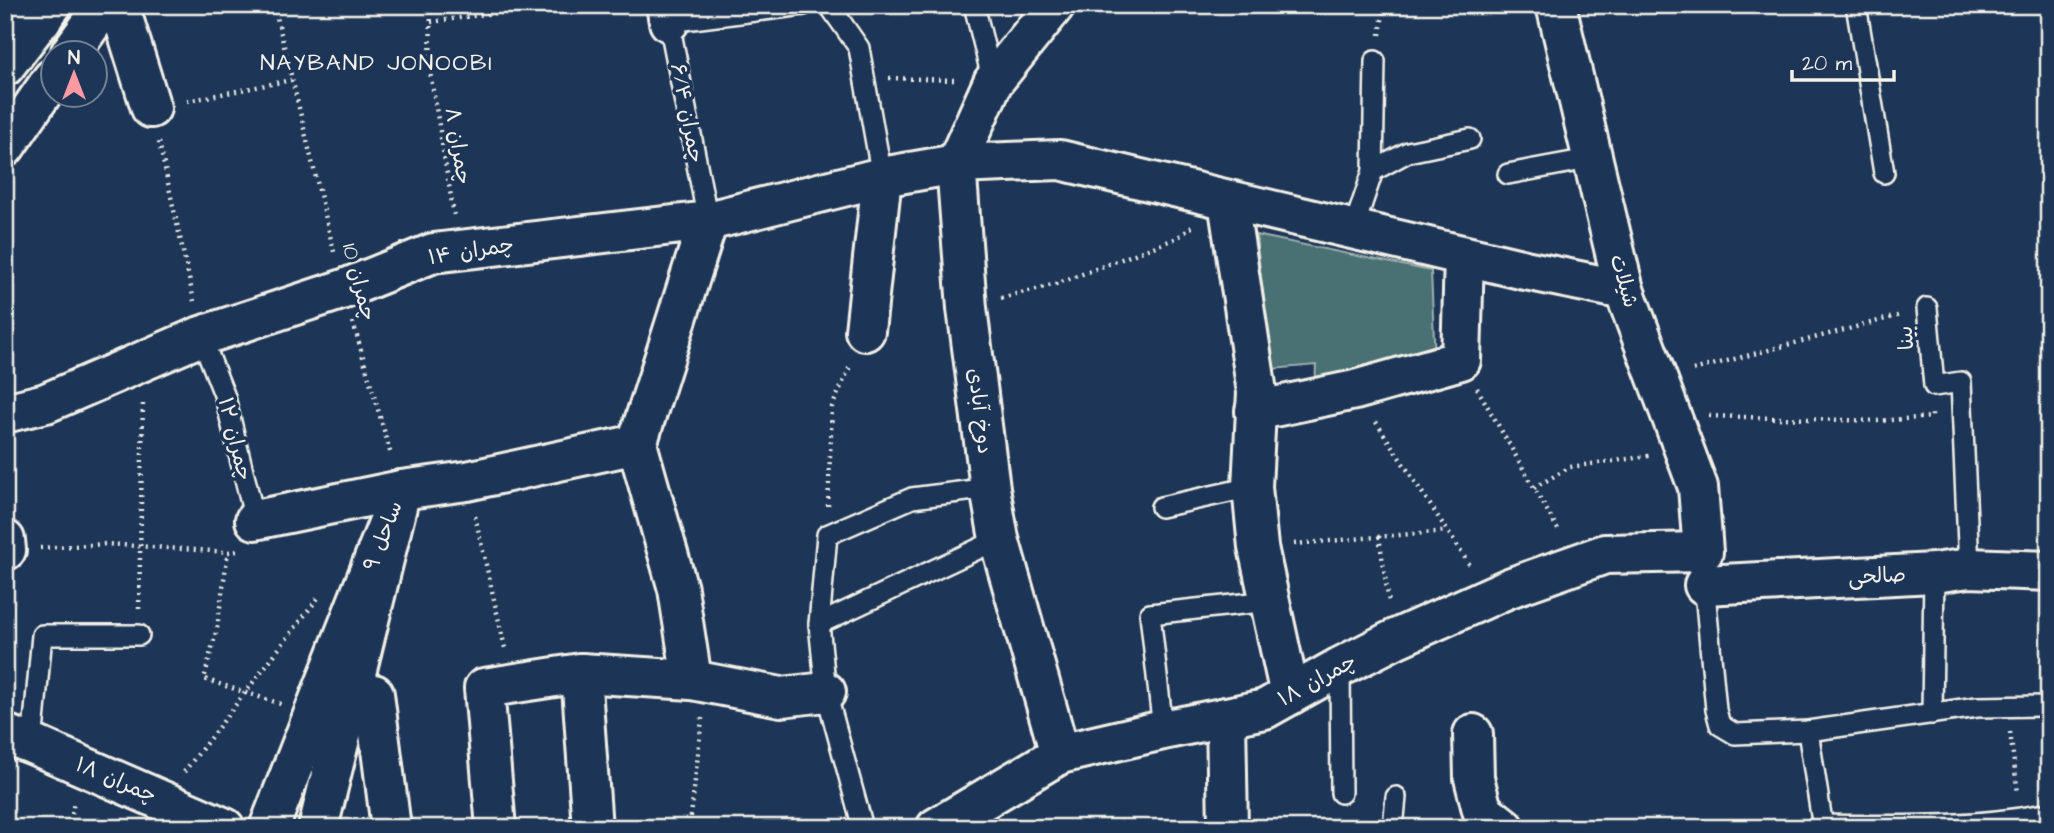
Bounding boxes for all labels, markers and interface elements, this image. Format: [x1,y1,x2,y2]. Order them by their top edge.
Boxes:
north arrow [38,38,108,108]
scale bar [1792,38,1893,82]
text: N [68,45,80,72]
district label: NAYBAND JONOOBI [260,47,494,79]
text: 20 m [1802,49,1853,78]
street label: چمران ۶/۴ [663,61,711,165]
street label: چمران ۸ [438,105,478,187]
street label: چمران ۱۴ [426,230,516,272]
street label: چمران 10 [335,240,383,324]
street label: شیلات [1603,251,1645,311]
street label: بینا [1890,325,1922,351]
street label: دوخ آبادی [960,366,1000,456]
street label: چمران ۱۲ [211,394,259,484]
street label: ساحل ۹ [356,497,410,575]
street label: صالحی [1847,560,1907,592]
street label: چمران ۱۸ [1273,647,1361,713]
street label: چمران ۱۸ [71,750,161,810]

